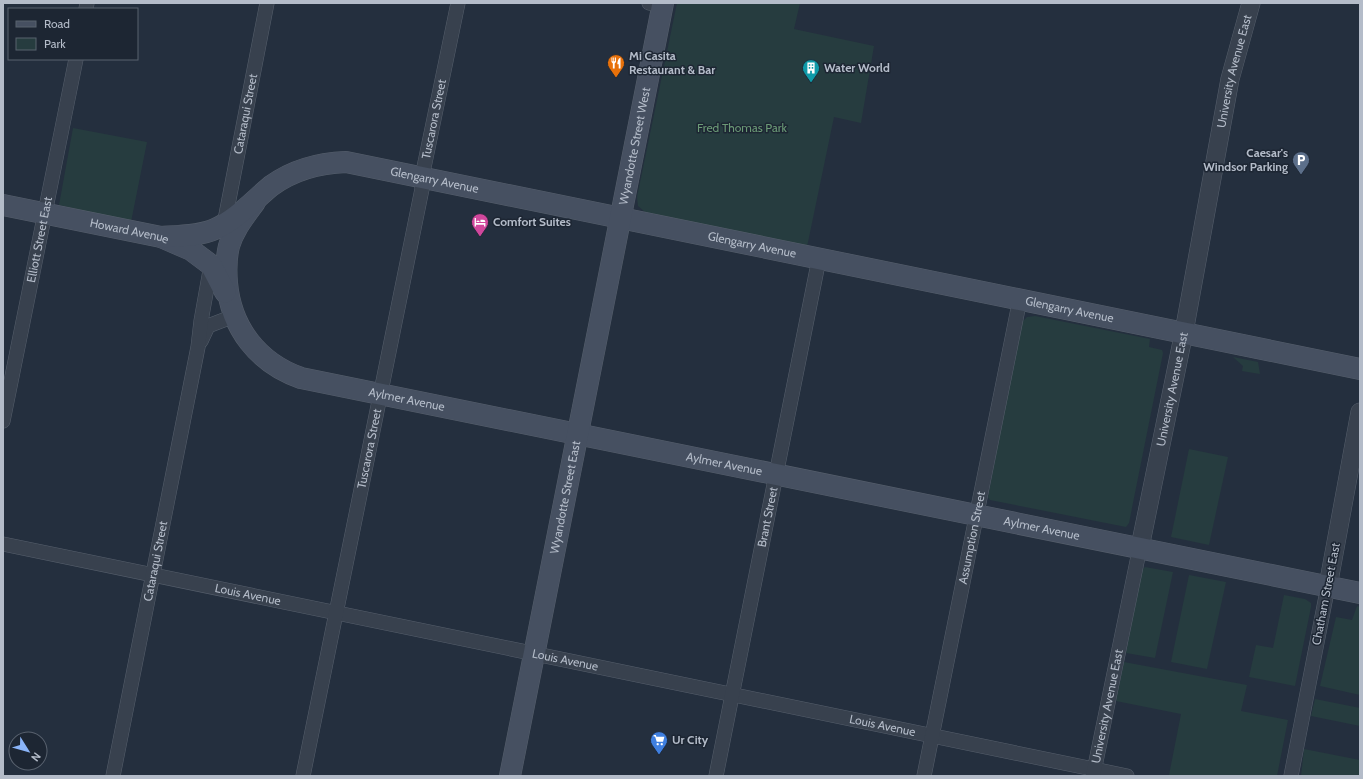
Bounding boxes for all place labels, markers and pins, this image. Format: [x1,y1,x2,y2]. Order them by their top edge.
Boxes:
place label: Mi Casita Restaurant & Bar [629,48,715,77]
restaurant icon: Mi Casita Restaurant & Bar [606,53,626,78]
building icon: Water World [801,58,821,83]
place label: Water World [824,60,890,75]
place label: Caesar's Windsor Parking [1203,145,1288,174]
parking icon: Caesar's Windsor Parking [1291,150,1311,175]
hotel icon: Comfort Suites [470,212,490,237]
place label: Comfort Suites [493,214,571,229]
supermarket icon: Ur City [649,730,669,755]
place label: Ur City [672,732,709,747]

